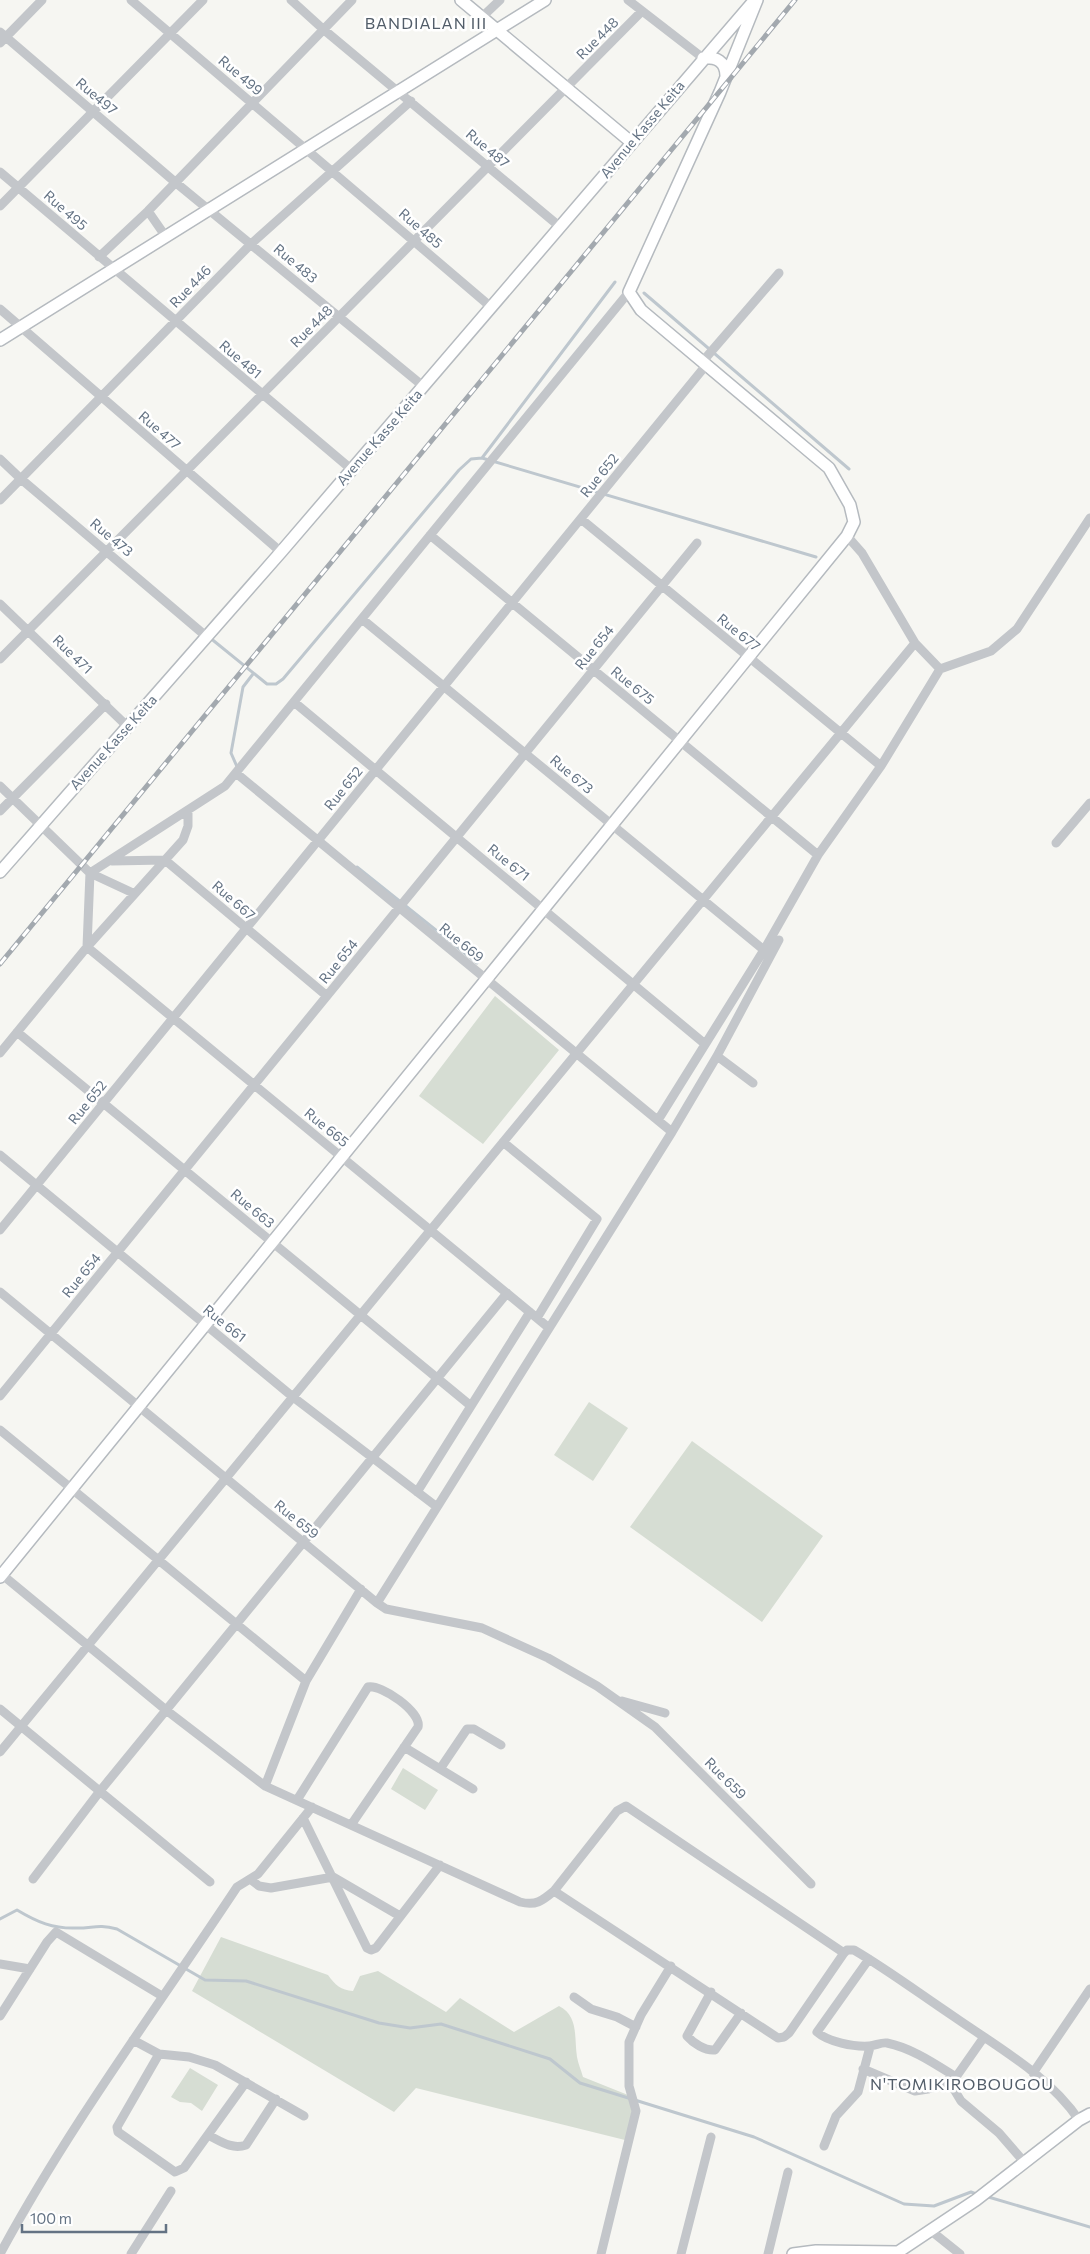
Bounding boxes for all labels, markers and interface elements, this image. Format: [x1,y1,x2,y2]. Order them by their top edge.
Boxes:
district label: BANDIALAN III [365,13,487,32]
street label: Rue 448 [572,13,622,63]
street label: Rue 499 [215,52,267,98]
street label: Rue497 [73,74,121,118]
street label: Avenue Kasse Keita [596,77,688,181]
street label: Rue 487 [463,125,513,171]
street label: Rue 495 [41,186,91,234]
street label: Rue 485 [396,204,446,252]
street label: Rue 483 [271,240,321,286]
street label: Rue 446 [166,261,214,311]
street label: Rue 448 [286,301,336,351]
street label: Rue 481 [216,336,266,382]
street label: Avenue Kasse Keita [333,385,425,489]
street label: Rue 477 [136,407,184,453]
street label: Rue 652 [576,449,622,500]
street label: Rue 473 [87,514,137,560]
street label: Rue 677 [714,610,764,654]
street label: Rue 654 [571,621,617,673]
street label: Rue 471 [50,631,96,677]
street label: Rue 675 [608,662,658,708]
street label: Avenue Kasse Keita [66,691,160,793]
street label: Rue 673 [547,751,597,797]
street label: Rue 652 [320,762,366,813]
street label: Rue 671 [485,840,533,884]
street label: Rue 667 [209,877,259,923]
street label: Rue 669 [436,919,488,965]
street label: Rue 654 [315,935,361,987]
street label: Rue 652 [64,1076,110,1127]
street label: Rue 665 [301,1104,353,1150]
street label: Rue 663 [228,1185,278,1231]
street label: Rue 654 [58,1249,104,1301]
street label: Rue 661 [200,1301,250,1345]
street label: Rue 659 [271,1496,323,1542]
street label: Rue 659 [702,1754,750,1802]
district label: N'TOMIKIROBOUGOU [870,2074,1054,2093]
scale bar [22,2202,166,2234]
text: 100 m [30,2209,72,2227]

